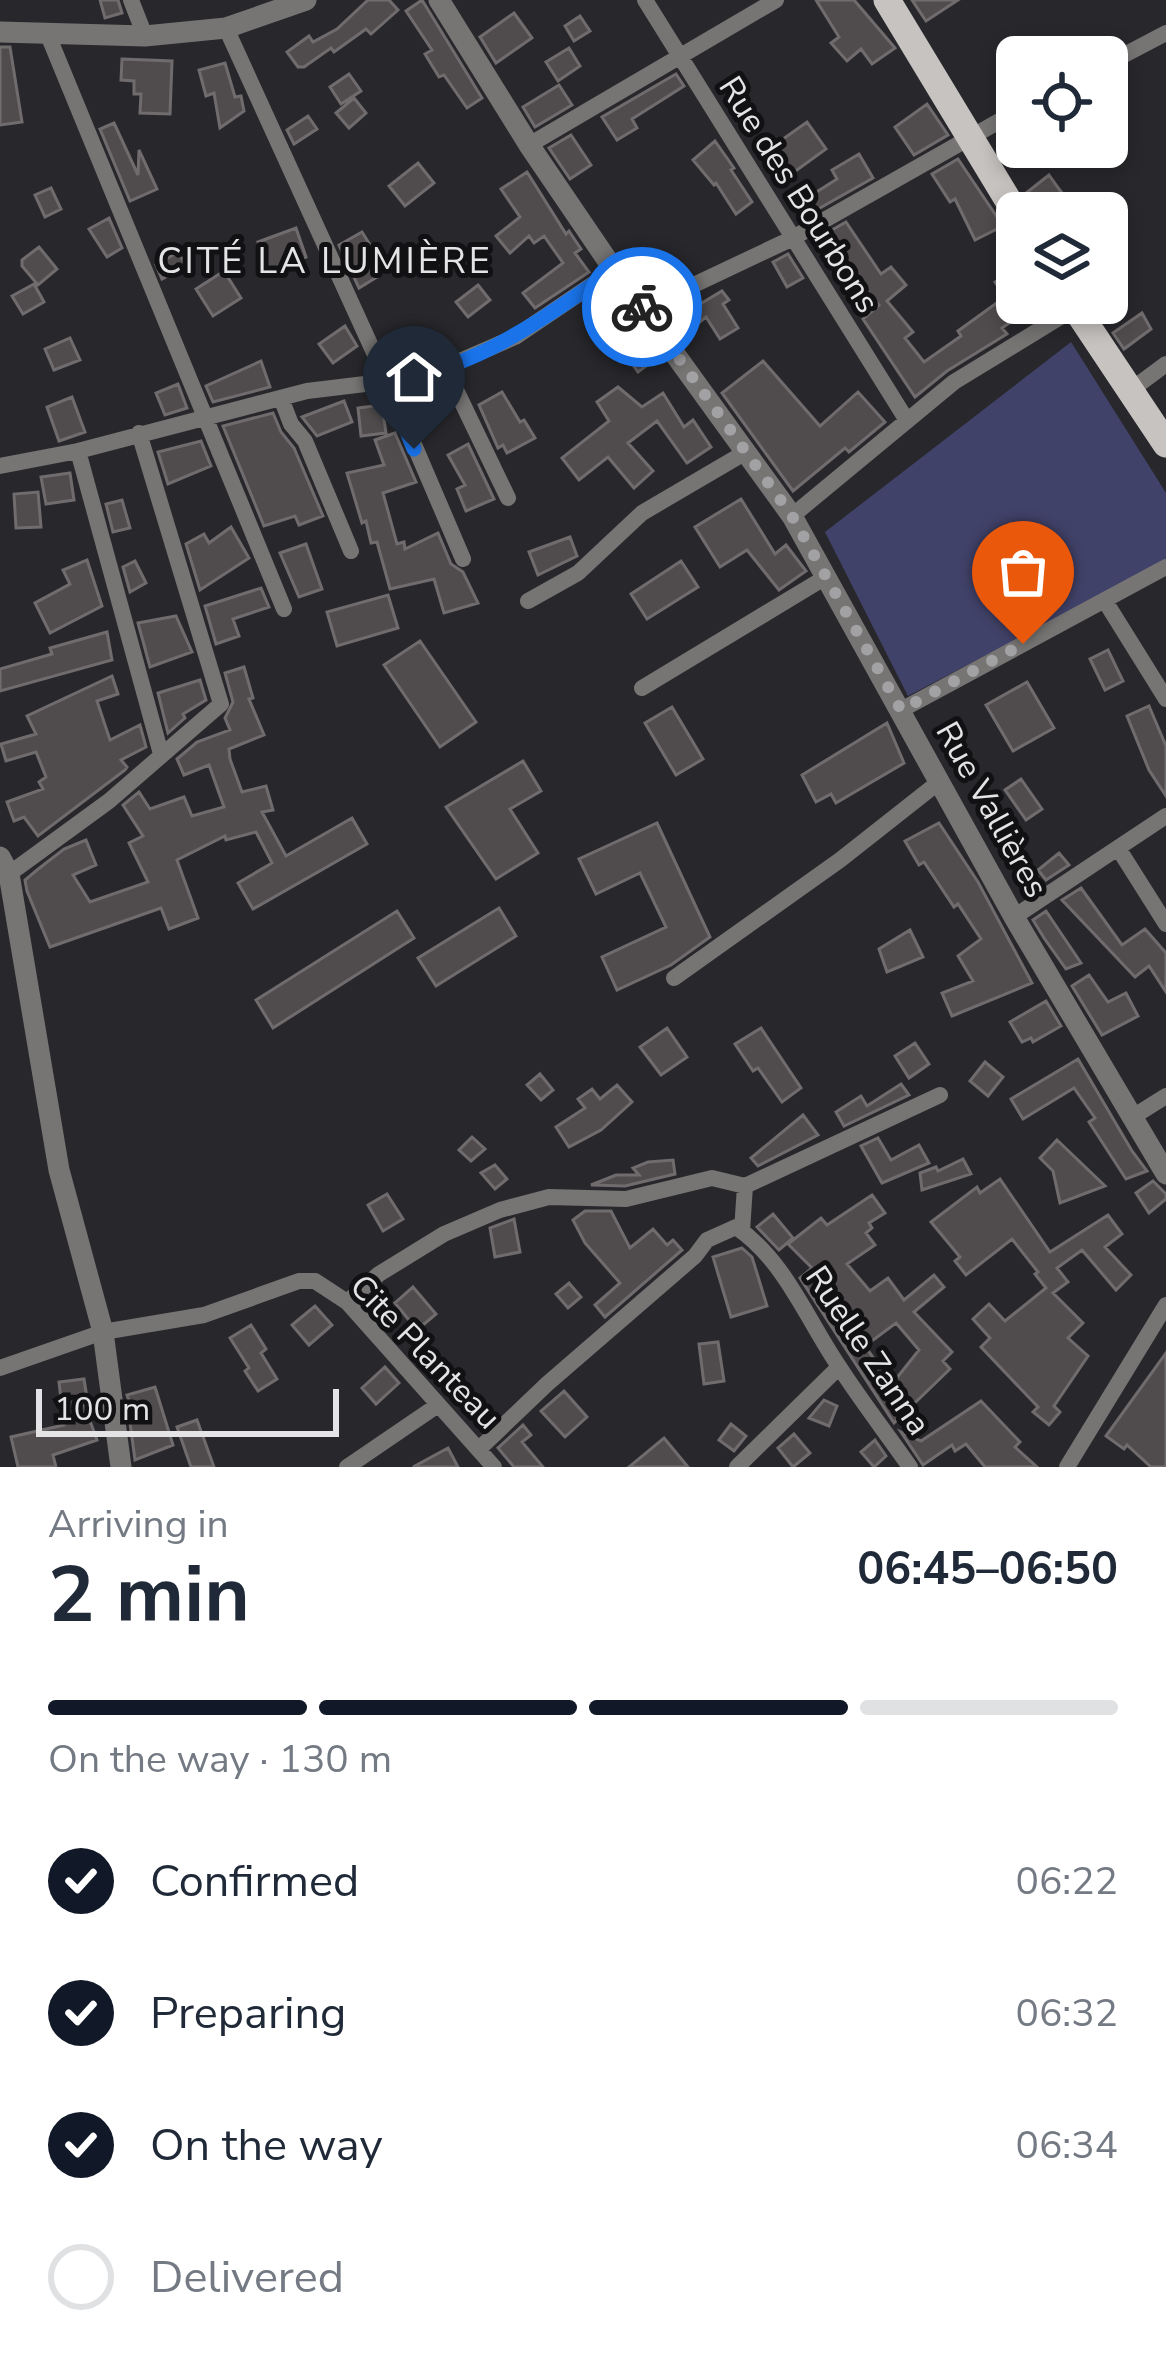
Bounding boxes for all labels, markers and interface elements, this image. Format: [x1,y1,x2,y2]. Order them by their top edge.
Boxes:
map controls [996,36,1128,324]
button: locate [996,36,1128,168]
street label: Rue des Bourbons [708,68,890,322]
button: layers [996,192,1128,324]
district label: CITÉ LA LUMIÈRE [157,237,493,286]
courier [582,247,702,367]
icon: bike [609,274,675,340]
pin [363,326,465,449]
icon: home [381,344,447,410]
pin [972,521,1074,644]
icon: bag [990,539,1056,605]
street label: Rue Vallières [925,714,1059,906]
street label: Ruelle Zanna [795,1257,941,1444]
street label: Cite Planteau [340,1265,510,1439]
scale bar [36,1383,339,1436]
text: 100 m [54,1387,150,1432]
text: Arriving in [48,1498,229,1551]
text: 06:45–06:50 [857,1539,1118,1600]
text: 2 min [48,1542,250,1649]
text: On the way · 130 m [48,1733,392,1786]
icon: check [48,1848,114,1914]
text: Confirmed [150,1851,359,1912]
text: 06:22 [1016,1855,1118,1908]
icon: check [48,1980,114,2046]
text: Preparing [150,1983,346,2044]
text: 06:32 [1016,1987,1118,2040]
icon: check [48,2112,114,2178]
text: On the way [150,2115,383,2176]
text: 06:34 [1016,2119,1118,2172]
text: Delivered [150,2247,344,2308]

